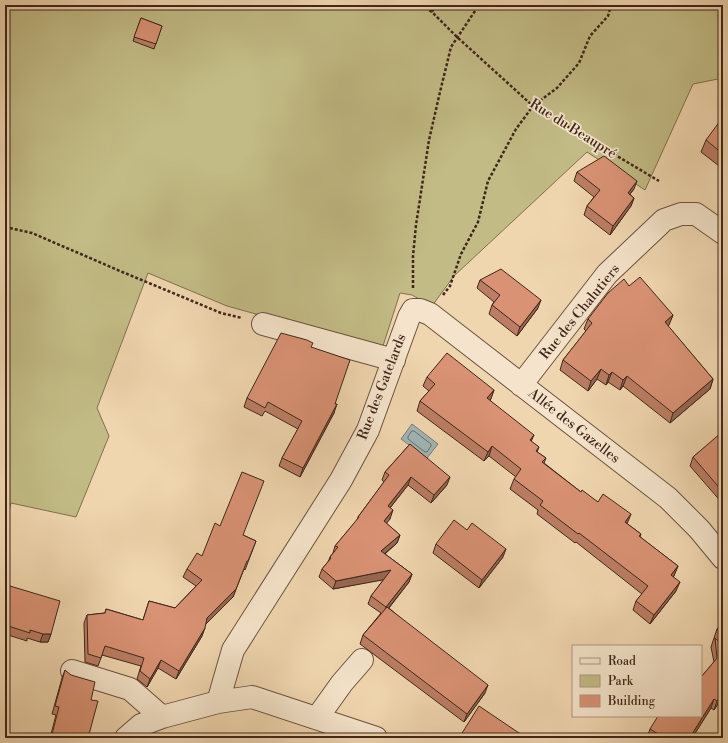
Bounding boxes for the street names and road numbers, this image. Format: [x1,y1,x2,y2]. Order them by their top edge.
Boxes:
street label: Rue du Beaupré [526,95,620,163]
street label: Rue des Chalutiers [536,261,624,363]
street label: Rue des Gatelards [353,331,411,443]
street label: Allée des Gazelles [524,384,624,467]

